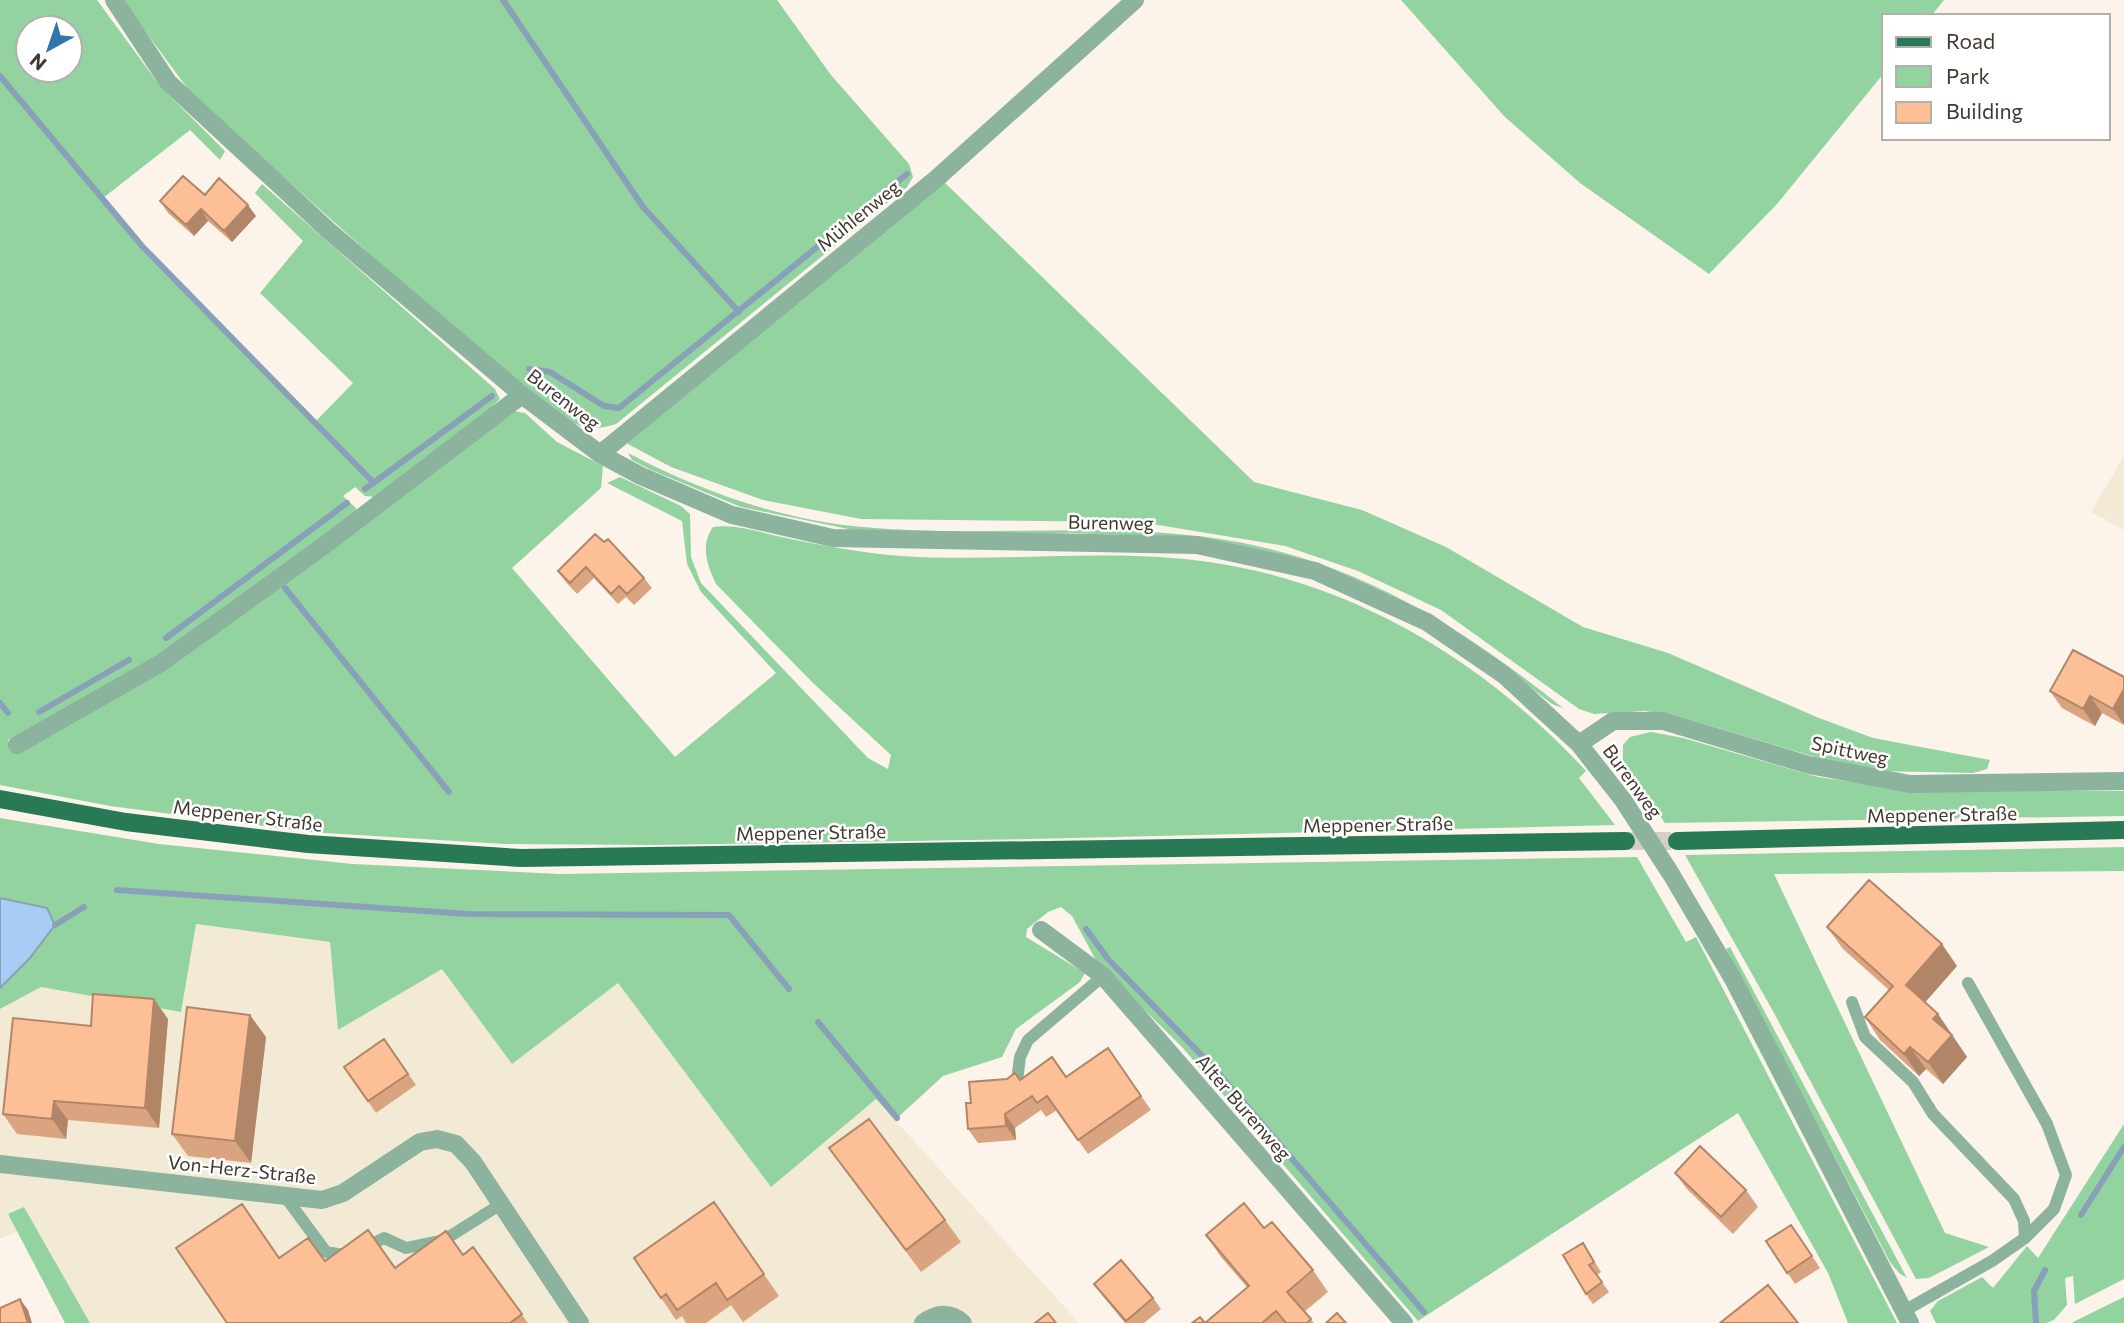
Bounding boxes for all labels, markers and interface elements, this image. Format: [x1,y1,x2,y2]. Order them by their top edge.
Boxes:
north arrow [14,14,84,84]
legend [1882,14,2110,140]
text: Road [1946,28,1995,53]
text: N [25,49,51,76]
text: Park [1946,63,1990,88]
text: Building [1946,98,2023,123]
street label: Mühlenweg [812,174,904,256]
street label: Burenweg [523,363,605,435]
street label: Burenweg [1068,510,1154,534]
street label: Spittweg [1809,731,1891,769]
street label: Burenweg [1598,739,1668,823]
street label: Meppener Straße [172,794,324,836]
street label: Meppener Straße [1867,801,2017,827]
street label: Meppener Straße [1303,811,1453,837]
street label: Meppener Straße [736,819,886,845]
street label: Alter Burenweg [1192,1049,1296,1165]
street label: Von-Herz-Straße [167,1150,317,1188]

